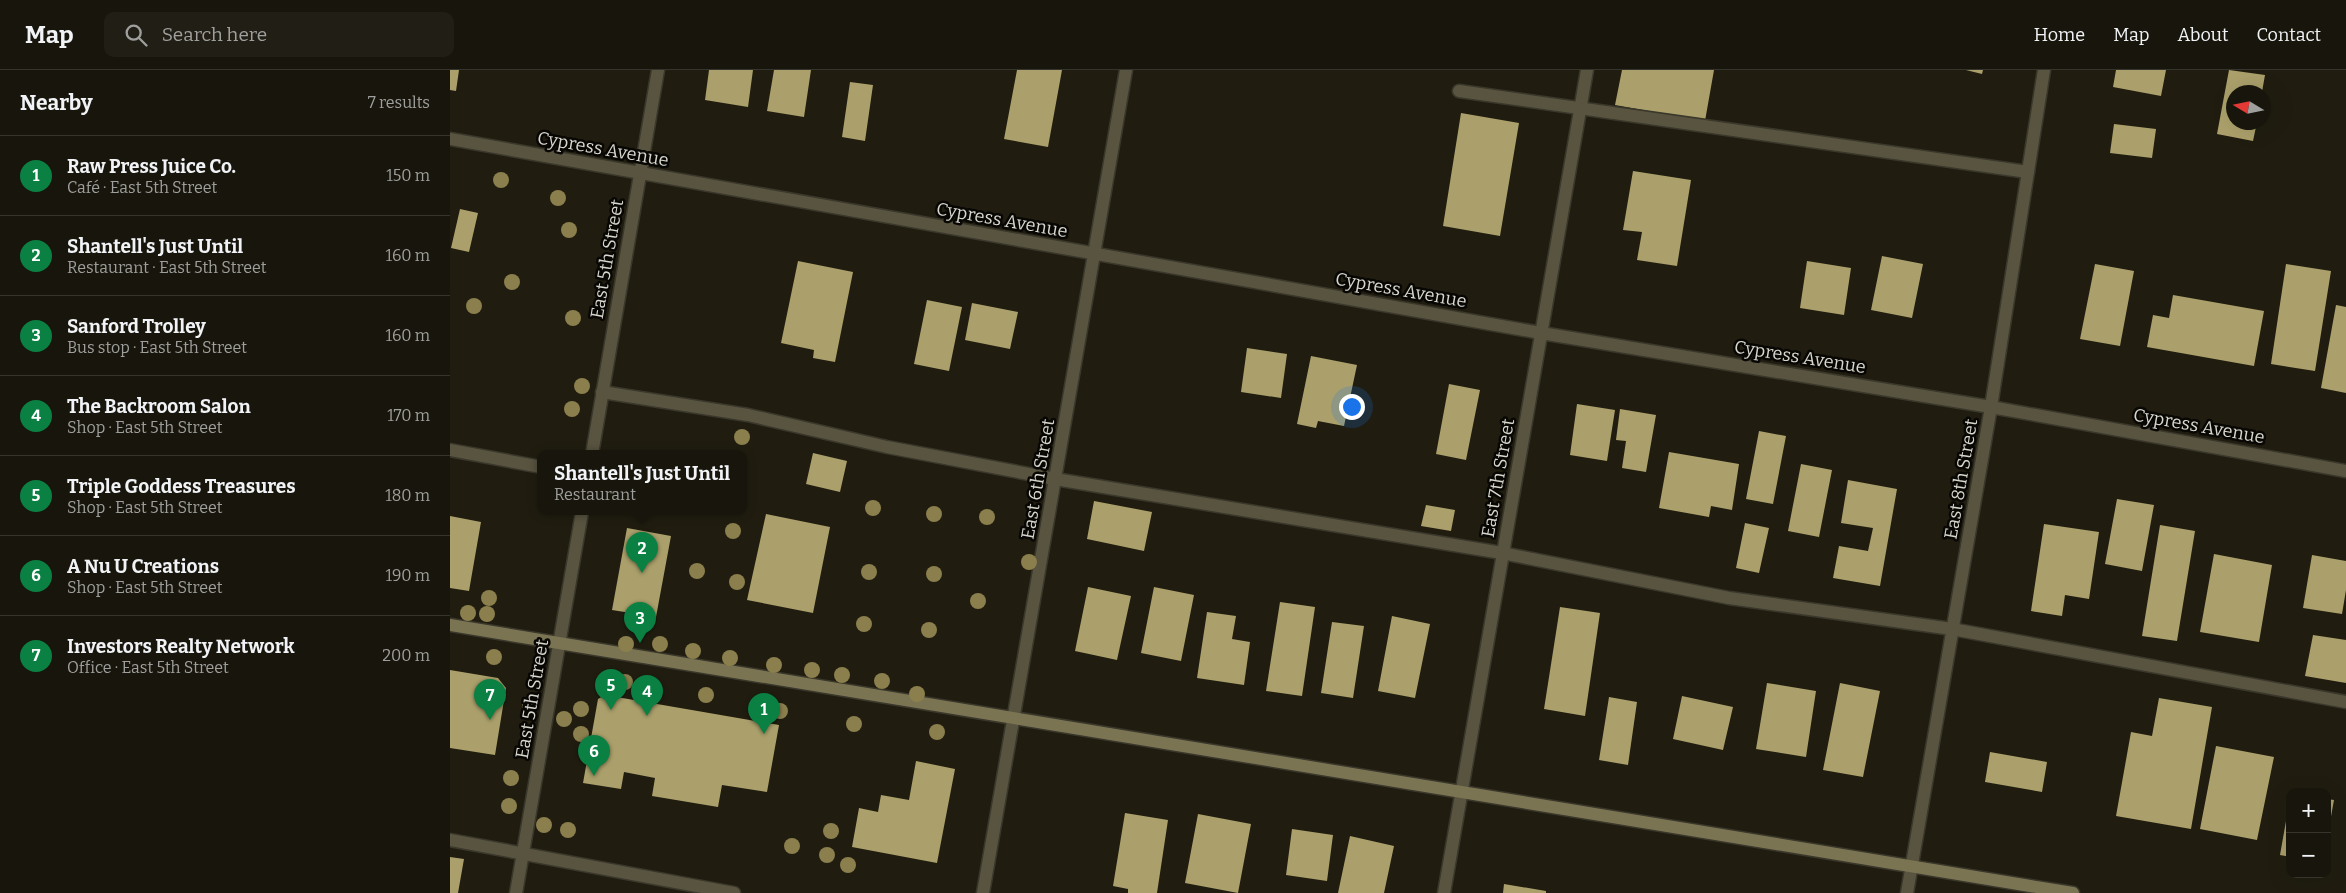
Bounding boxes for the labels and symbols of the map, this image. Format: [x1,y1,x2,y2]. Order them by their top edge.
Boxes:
north arrow [2226,85,2271,130]
street label: Cypress Avenue [536,127,670,171]
street label: East 5th Street [586,197,628,320]
street label: Cypress Avenue [935,198,1069,242]
street label: Cypress Avenue [1334,268,1468,312]
street label: Cypress Avenue [1733,336,1867,378]
your location [1339,394,1365,420]
street label: Cypress Avenue [2132,404,2266,448]
street label: East 7th Street [1477,416,1519,539]
street label: East 6th Street [1017,417,1060,541]
street label: East 8th Street [1940,417,1983,541]
pin: 2 [626,532,658,573]
pin: 3 [624,602,656,643]
street label: East 5th Street [511,637,553,760]
pin: 5 [595,669,627,710]
pin: 4 [631,675,663,716]
pin: 7 [474,679,506,720]
pin: 1 [748,693,780,734]
pin: 6 [578,735,610,776]

